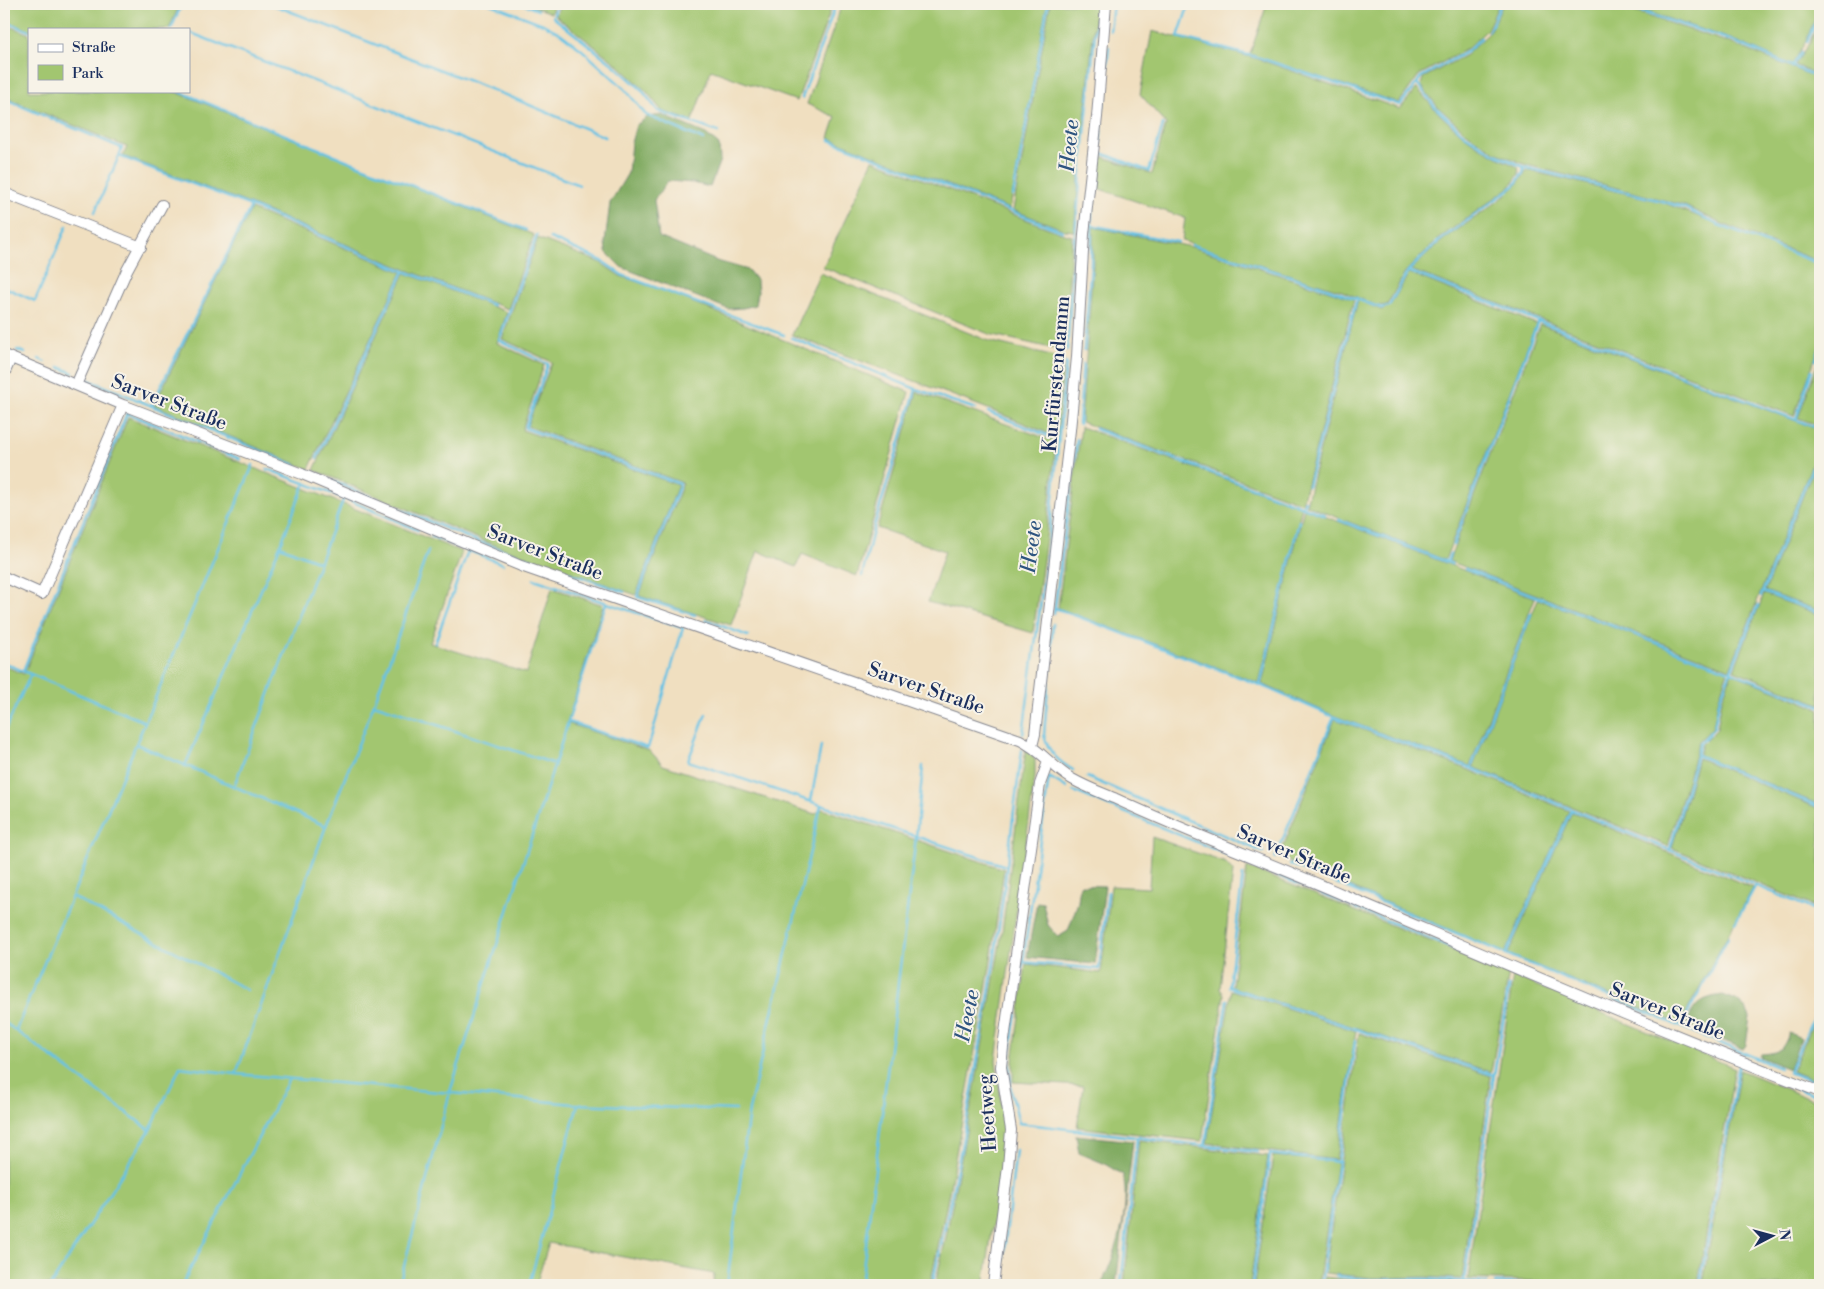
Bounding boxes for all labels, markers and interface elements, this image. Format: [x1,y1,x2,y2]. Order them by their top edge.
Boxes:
legend [28,28,190,92]
text: Straße [72,38,116,57]
text: Park [72,64,104,83]
water label: Heete [1055,118,1085,174]
street label: Kurfürstendamm [1038,294,1076,453]
street label: Sarver Straße [108,369,230,437]
street label: Sarver Straße [484,519,606,587]
water label: Heete [1016,519,1048,576]
street label: Sarver Straße [864,657,988,721]
street label: Sarver Straße [1233,820,1355,890]
street label: Sarver Straße [1606,978,1728,1046]
water label: Heete [950,987,986,1045]
street label: Heetweg [973,1073,1003,1152]
north arrow [1746,1212,1796,1262]
text: N [1774,1228,1793,1241]

